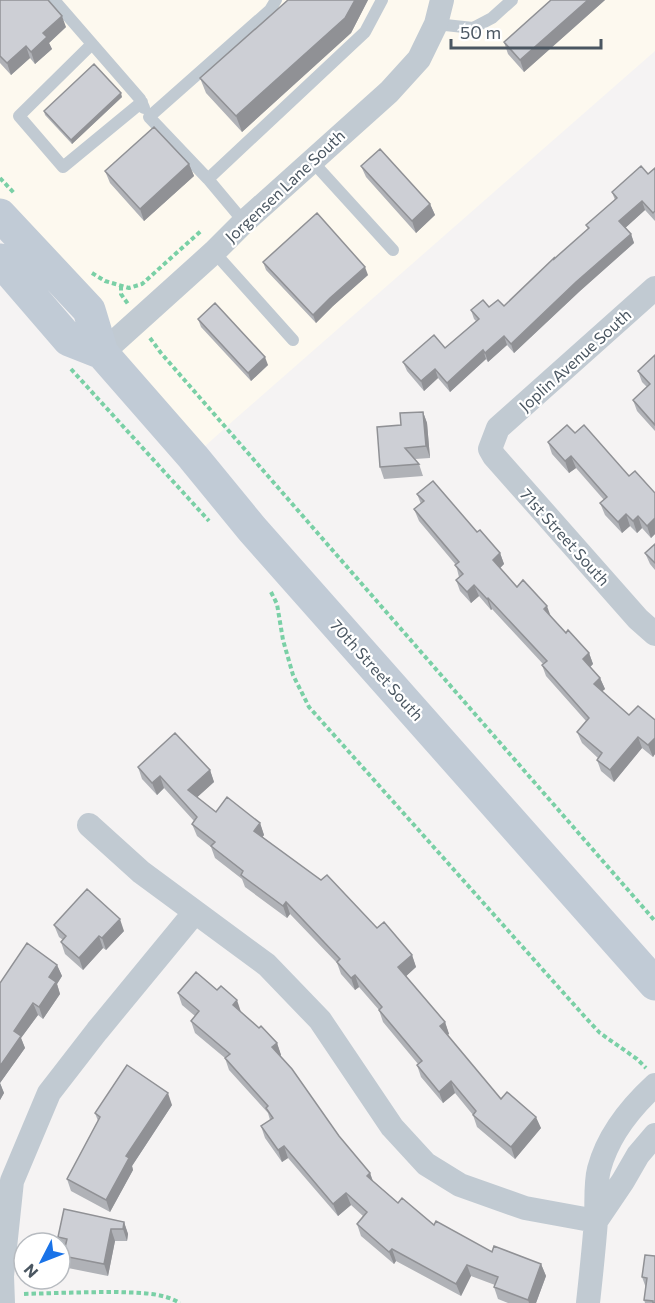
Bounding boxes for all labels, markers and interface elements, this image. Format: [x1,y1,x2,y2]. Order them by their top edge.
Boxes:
scale bar [451,12,601,50]
text: 50 m [460,21,501,43]
street label: Jorgensen Lane South [221,125,348,246]
street label: Joplin Avenue South [515,304,635,415]
street label: 71st Street South [517,484,614,589]
street label: 70th Street South [327,615,428,724]
north arrow [12,1231,72,1291]
text: N [19,1261,42,1282]

